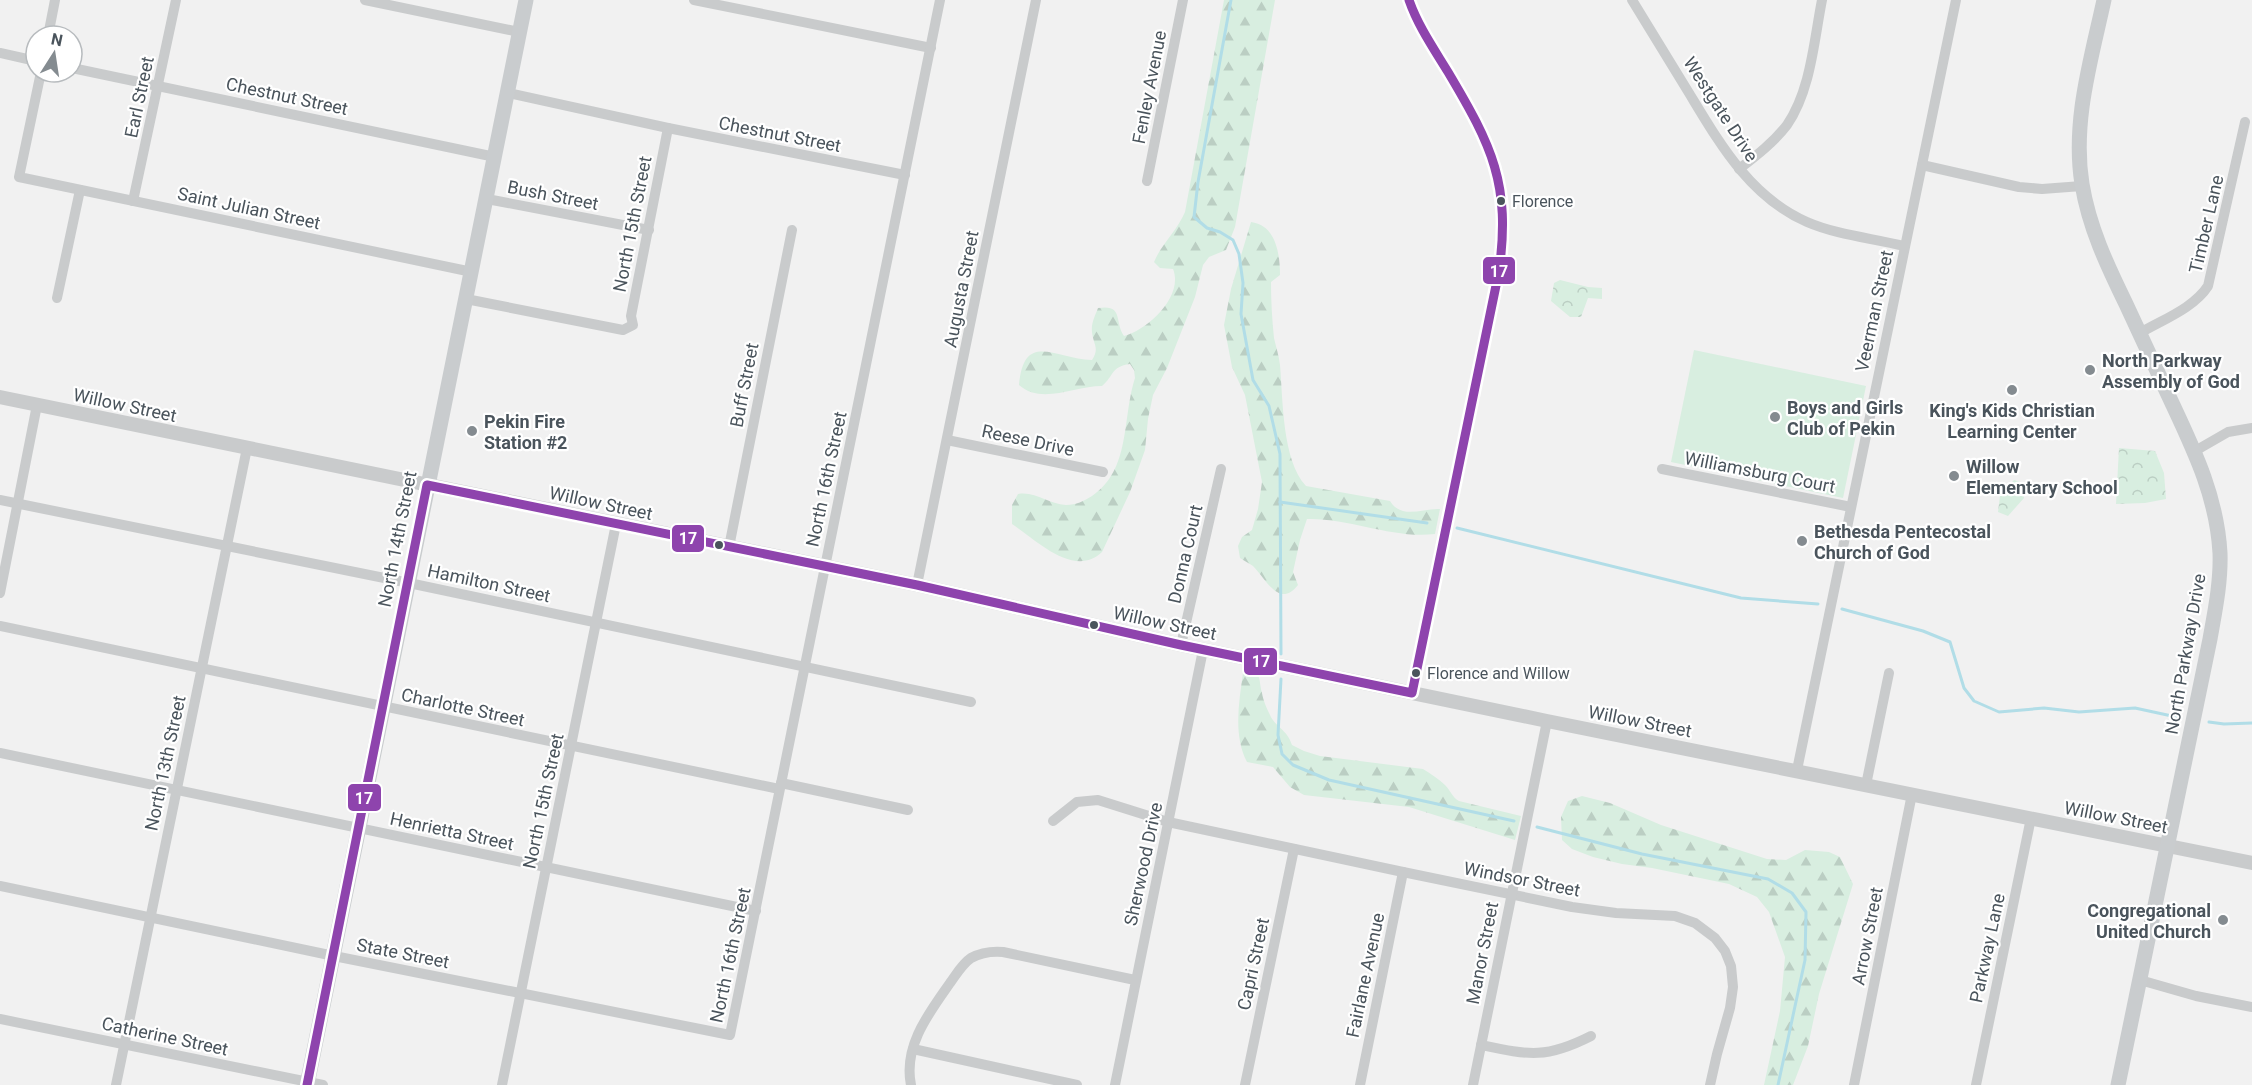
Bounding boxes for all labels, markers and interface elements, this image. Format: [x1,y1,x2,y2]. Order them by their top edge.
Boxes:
north arrow [24,24,84,84]
text: N [50,29,65,50]
street label: Fenley Avenue [1128,29,1170,145]
street label: Westgate Drive [1679,53,1763,165]
street label: Earl Street [120,54,158,140]
street label: Chestnut Street [224,73,350,119]
street label: Chestnut Street [717,112,843,156]
street label: North 15th Street [609,154,655,294]
street label: Timber Lane [2185,173,2227,275]
street label: Bush Street [506,176,600,214]
street label: Saint Julian Street [176,183,322,233]
place label: Florence [1512,192,1573,211]
marker: Florence [1495,195,1507,207]
street label: Augusta Street [939,229,983,349]
street label: Veerman Street [1851,248,1897,374]
line badge: 17 [1482,256,1516,285]
text: 17 [1490,262,1508,281]
street label: Buff Street [726,341,762,429]
place label: North Parkway Assembly of God [2102,350,2240,392]
marker: North Parkway Assembly of God [2083,363,2097,377]
marker: King's Kids Christian Learning Center [2005,383,2019,397]
street label: Willow Street [72,384,179,426]
place label: Boys and Girls Club of Pekin [1787,397,1903,439]
place label: King's Kids Christian Learning Center [1929,400,2095,442]
street label: North 16th Street [801,409,851,549]
marker: Boys and Girls Club of Pekin [1768,410,1782,424]
place label: Pekin Fire Station #2 [484,411,567,453]
street label: Reese Drive [980,420,1076,460]
marker: Pekin Fire Station #2 [465,424,479,438]
street label: Williamsburg Court [1683,447,1837,497]
place label: Willow Elementary School [1966,456,2118,498]
street label: North 14th Street [374,469,420,609]
marker: Willow Elementary School [1947,469,1961,483]
street label: Willow Street [548,482,655,524]
street label: Donna Court [1163,503,1207,605]
place label: Bethesda Pentecostal Church of God [1814,521,1991,563]
line badge: 17 [671,524,705,553]
text: 17 [679,529,697,548]
marker: Bethesda Pentecostal Church of God [1795,534,1809,548]
unlabelled marker [713,539,725,551]
street label: Hamilton Street [426,560,552,606]
street label: North Parkway Drive [2161,572,2209,736]
street label: Willow Street [1112,602,1219,644]
unlabelled marker [1088,619,1100,631]
line badge: 17 [1243,647,1278,676]
text: 17 [1252,652,1270,671]
place label: Florence and Willow [1427,664,1570,683]
marker: Florence and Willow [1410,667,1422,679]
street label: Charlotte Street [399,684,527,730]
street label: North 13th Street [140,693,190,833]
street label: Willow Street [1587,701,1694,741]
street label: North 15th Street [518,731,568,871]
line badge: 17 [347,783,382,812]
text: 17 [355,789,373,808]
street label: Willow Street [2063,797,2170,837]
street label: Sherwood Drive [1120,800,1166,928]
street label: Henrietta Street [388,808,516,854]
street label: Windsor Street [1462,857,1582,901]
street label: North 16th Street [705,885,755,1025]
street label: Arrow Street [1847,885,1887,987]
street label: Parkway Lane [1965,891,2009,1005]
street label: Manor Street [1462,900,1502,1006]
place label: Congregational United Church [2087,900,2211,942]
street label: Fairlane Avenue [1342,911,1388,1039]
marker: Congregational United Church [2216,913,2230,927]
street label: Capri Street [1233,916,1273,1012]
street label: State Street [355,934,451,972]
street label: Catherine Street [100,1012,230,1060]

